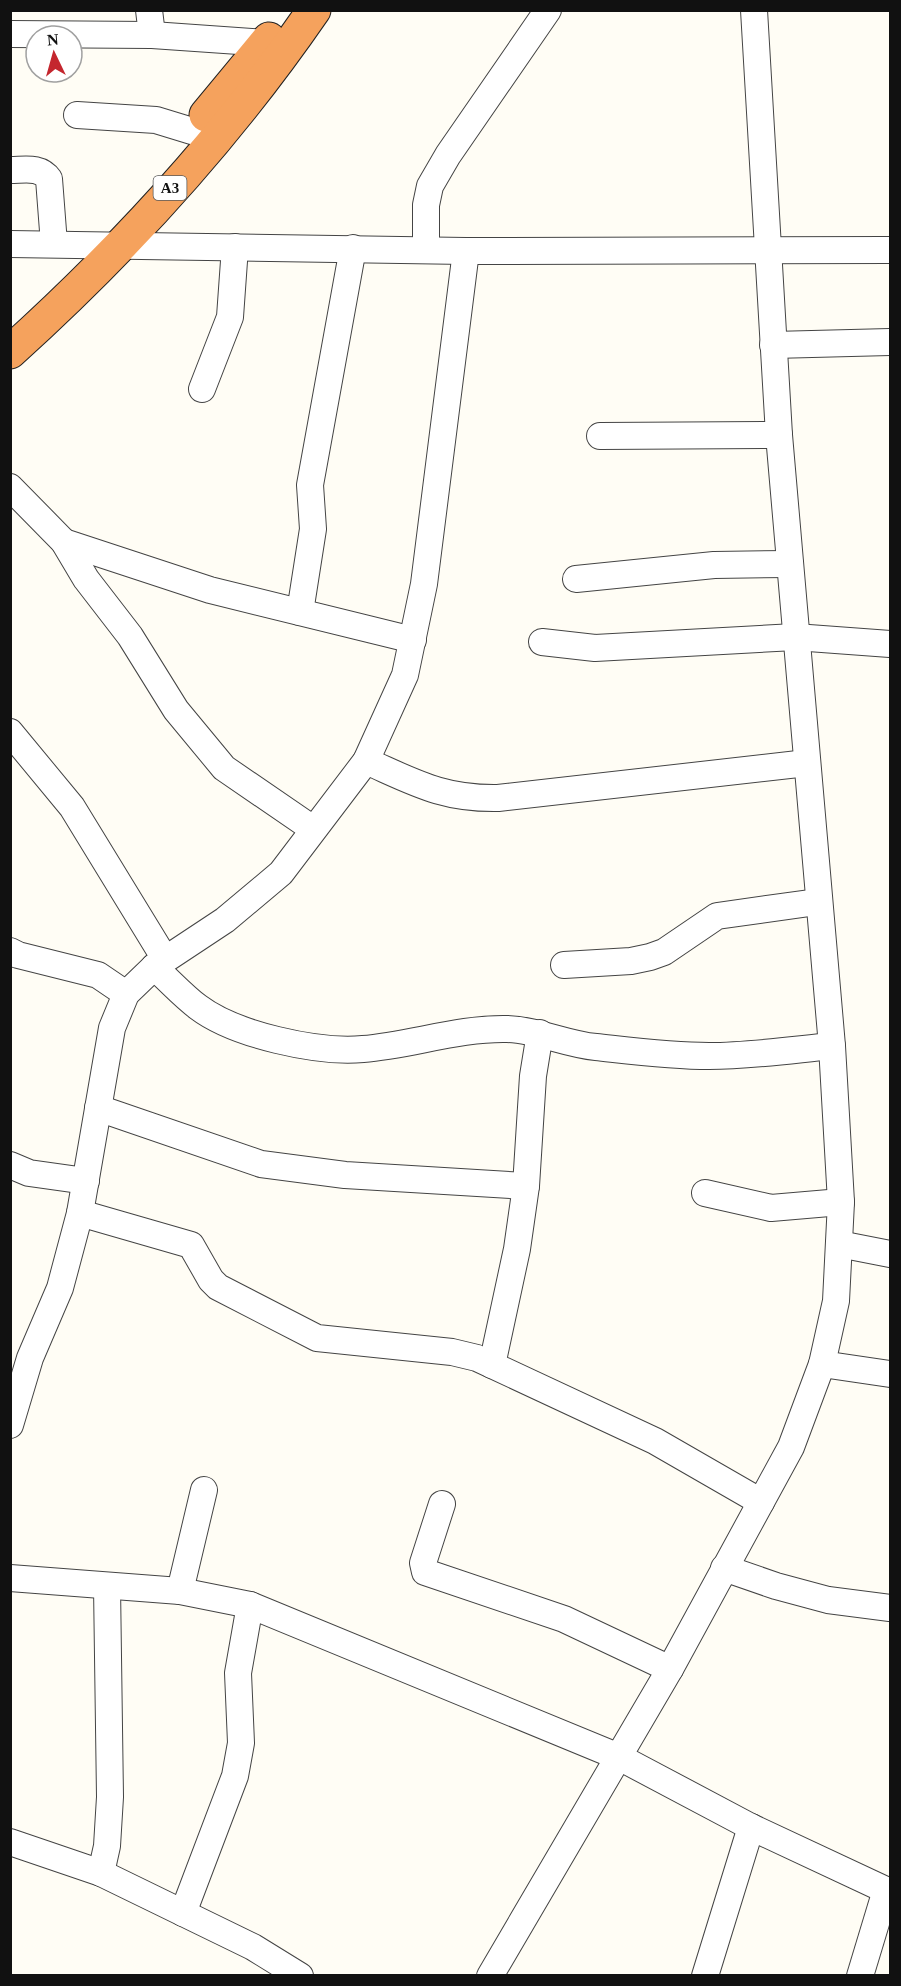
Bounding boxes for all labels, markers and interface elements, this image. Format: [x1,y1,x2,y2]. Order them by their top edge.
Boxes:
north arrow [24,24,84,84]
text: N [46,31,60,49]
road number: A3 [154,176,186,200]

